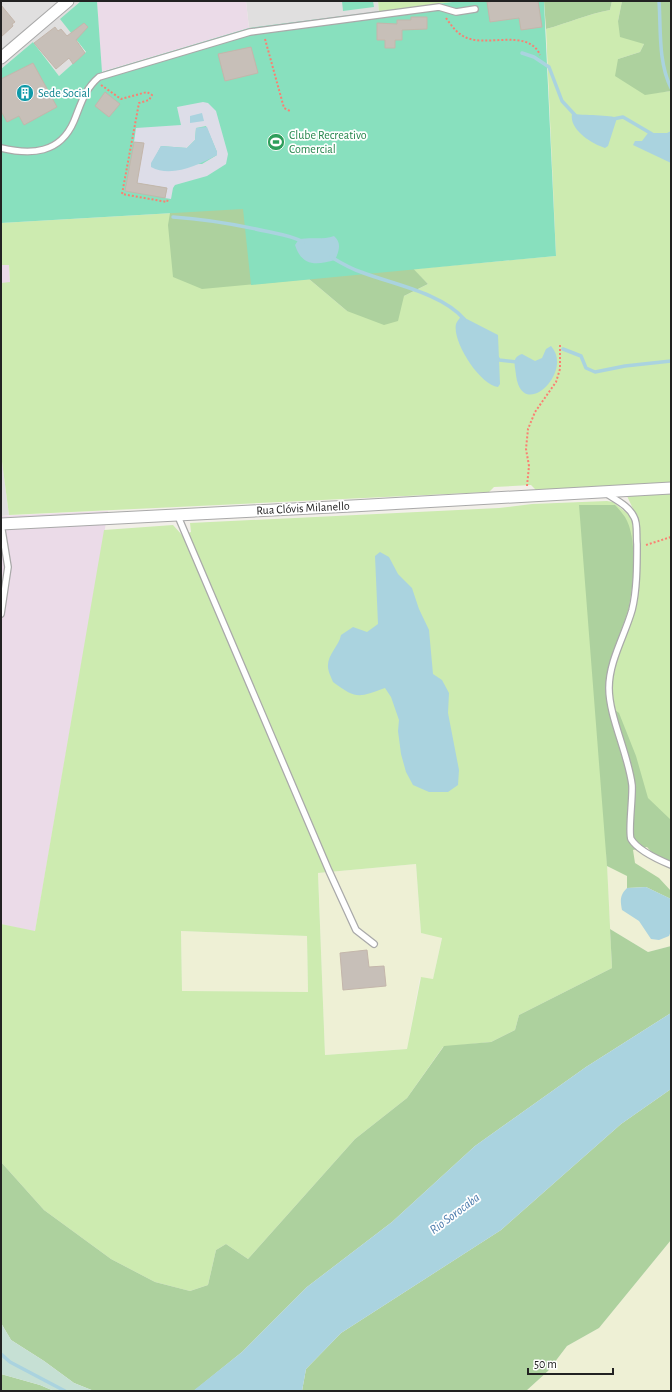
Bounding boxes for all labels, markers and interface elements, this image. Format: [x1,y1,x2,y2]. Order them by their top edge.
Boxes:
building icon: Sede Social [15,83,35,103]
place label: Sede Social [38,87,90,99]
place label: Clube Recreativo Comercial [289,129,367,155]
sports icon: Clube Recreativo Comercial [266,132,286,152]
street label: Rua Clóvis Milanello [256,500,350,516]
water label: Rio Sorocaba [428,1191,483,1237]
scale bar [528,1350,613,1376]
text: 50 m [534,1358,557,1370]

